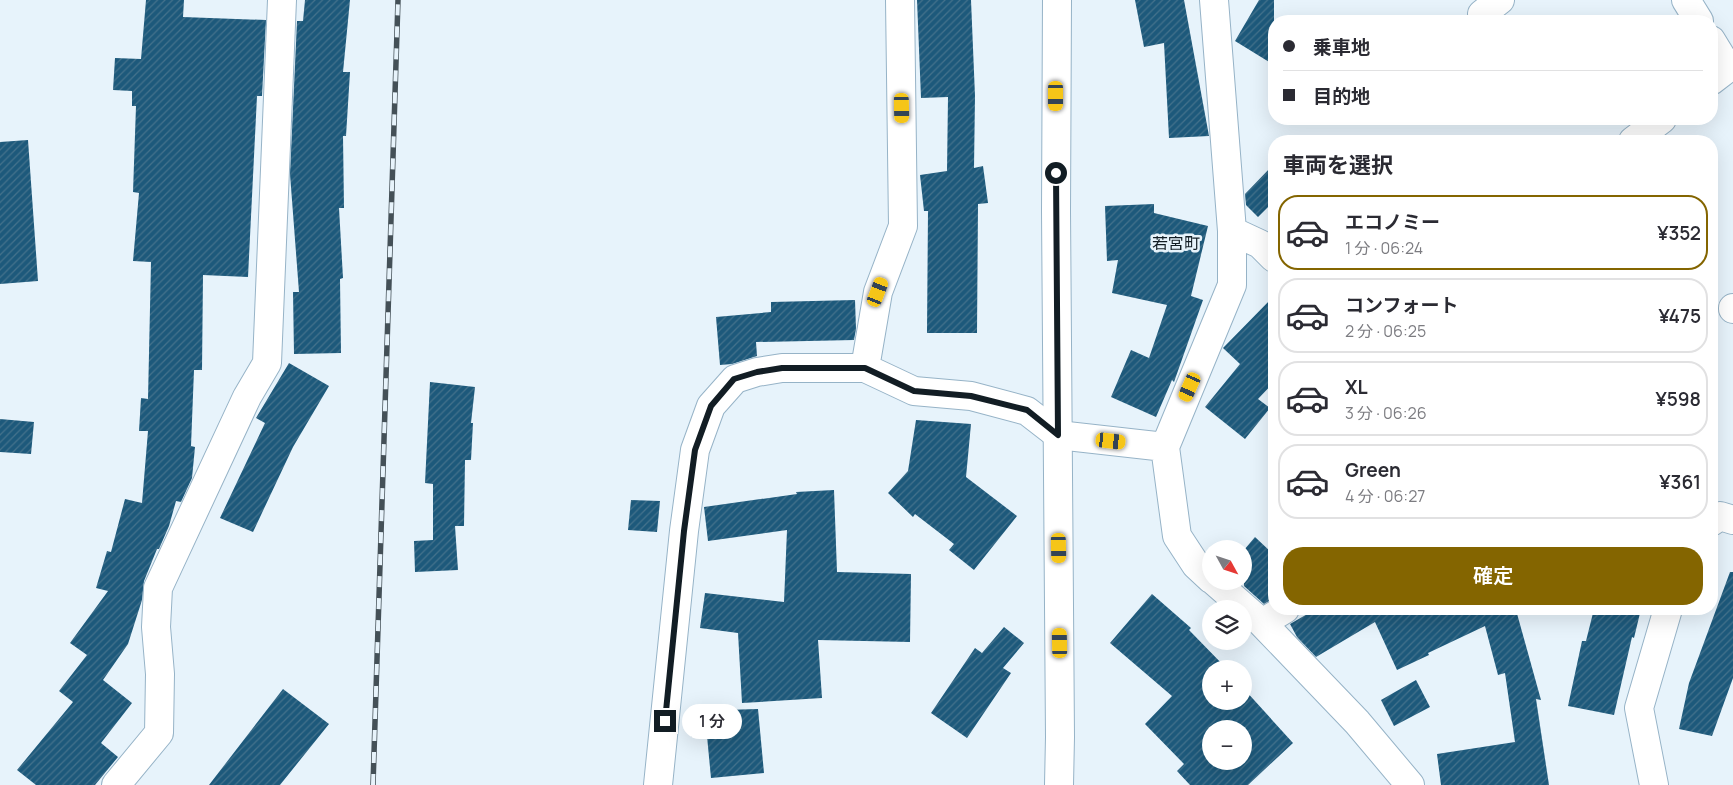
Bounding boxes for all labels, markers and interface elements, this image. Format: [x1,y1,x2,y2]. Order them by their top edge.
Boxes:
text: 乗車地 [1313,34,1370,60]
car [1048,81,1063,111]
text: 目的地 [1313,83,1370,109]
car [894,93,909,123]
text: 車両を選択 [1283,150,1393,180]
route start [1045,162,1067,184]
text: エコノミー [1345,209,1440,235]
icon: car [1285,210,1330,255]
text: ¥352 [1657,220,1701,246]
district label: 若宮町 [1152,232,1200,254]
text: 1 分 · 06:24 [1345,237,1423,259]
car [865,275,890,309]
text: コンフォート [1345,292,1458,318]
icon: car [1285,293,1330,338]
text: ¥475 [1659,303,1701,329]
text: 2 分 · 06:25 [1345,320,1426,342]
car [1177,370,1202,404]
text: XL [1345,374,1368,400]
icon: car [1285,376,1330,421]
text: ¥598 [1655,386,1701,412]
text: 3 分 · 06:26 [1345,402,1427,424]
car [1095,432,1126,450]
text: Green [1345,457,1401,483]
icon: car [1285,459,1330,504]
text: ¥361 [1659,469,1701,495]
text: 4 分 · 06:27 [1345,485,1425,507]
car [1051,533,1066,563]
north arrow [1202,540,1252,590]
map controls [1202,540,1252,770]
button: 確定 [1283,547,1703,605]
button: layers [1202,600,1252,650]
car [1052,628,1067,658]
button: + [1202,660,1252,710]
callout: 1 分 [682,704,742,738]
route end [654,710,676,732]
text: 1 分 [699,710,725,732]
button: − [1202,720,1252,770]

